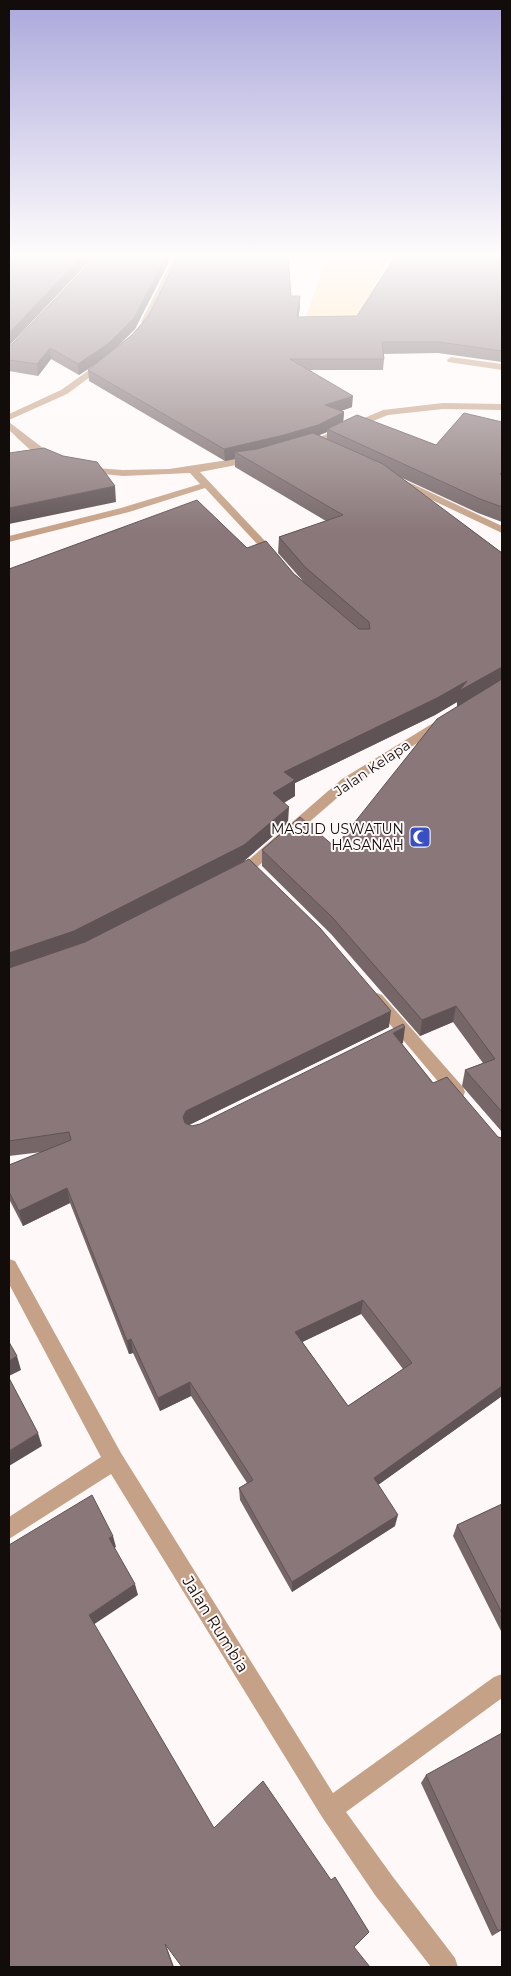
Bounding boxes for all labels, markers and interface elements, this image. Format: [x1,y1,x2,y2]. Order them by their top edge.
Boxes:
street label: Jalan Kelapa [330,736,414,801]
place label: MASJID USWATUN HASANAH [271,820,404,854]
mosque icon: MASJID USWATUN HASANAH [408,825,432,849]
street label: Jalan Rumbia [178,1572,253,1676]

